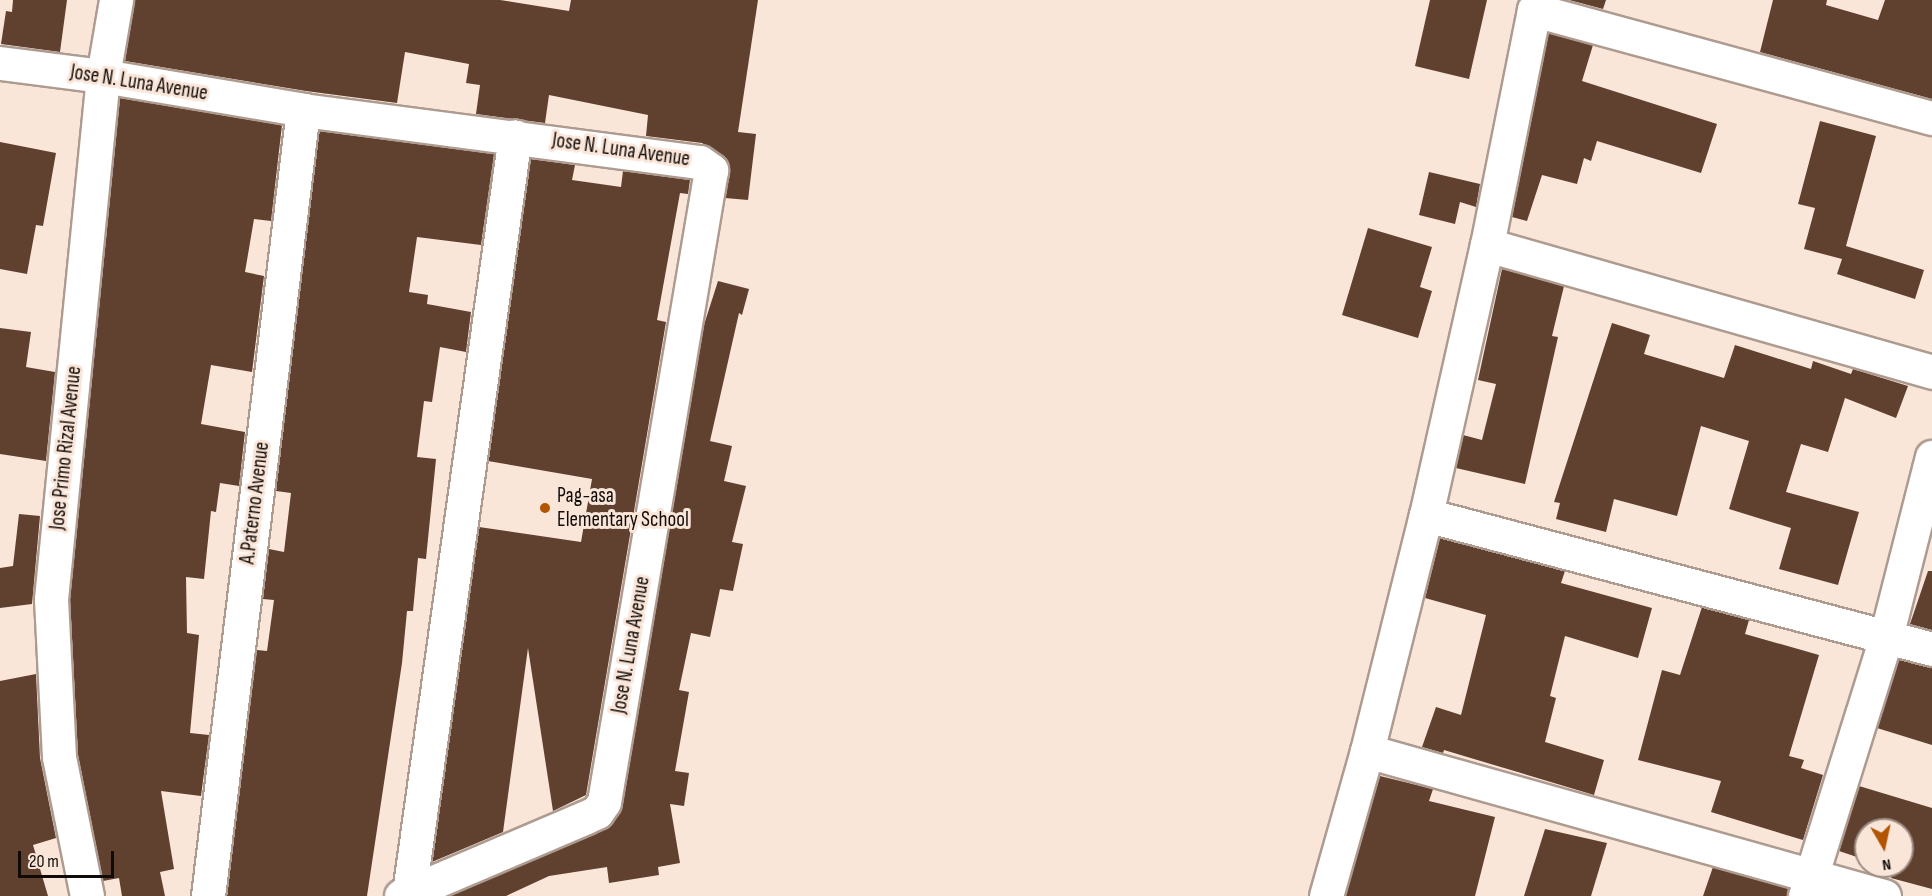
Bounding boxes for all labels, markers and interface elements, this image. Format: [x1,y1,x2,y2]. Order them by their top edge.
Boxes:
street label: Jose N. Luna Avenue [69,60,209,106]
street label: Jose N. Luna Avenue [551,128,691,172]
street label: Jose Primo Rizal Avenue [45,365,87,531]
street label: A.Paterno Avenue [235,440,275,566]
place label: Pag-asa Elementary School [557,483,689,533]
marker: Pag-asa Elementary School [538,501,552,515]
street label: Jose N. Luna Avenue [607,575,655,715]
north arrow [1854,818,1914,878]
scale bar [21,839,117,877]
text: 20 m [29,851,59,872]
text: N [1881,854,1892,874]

